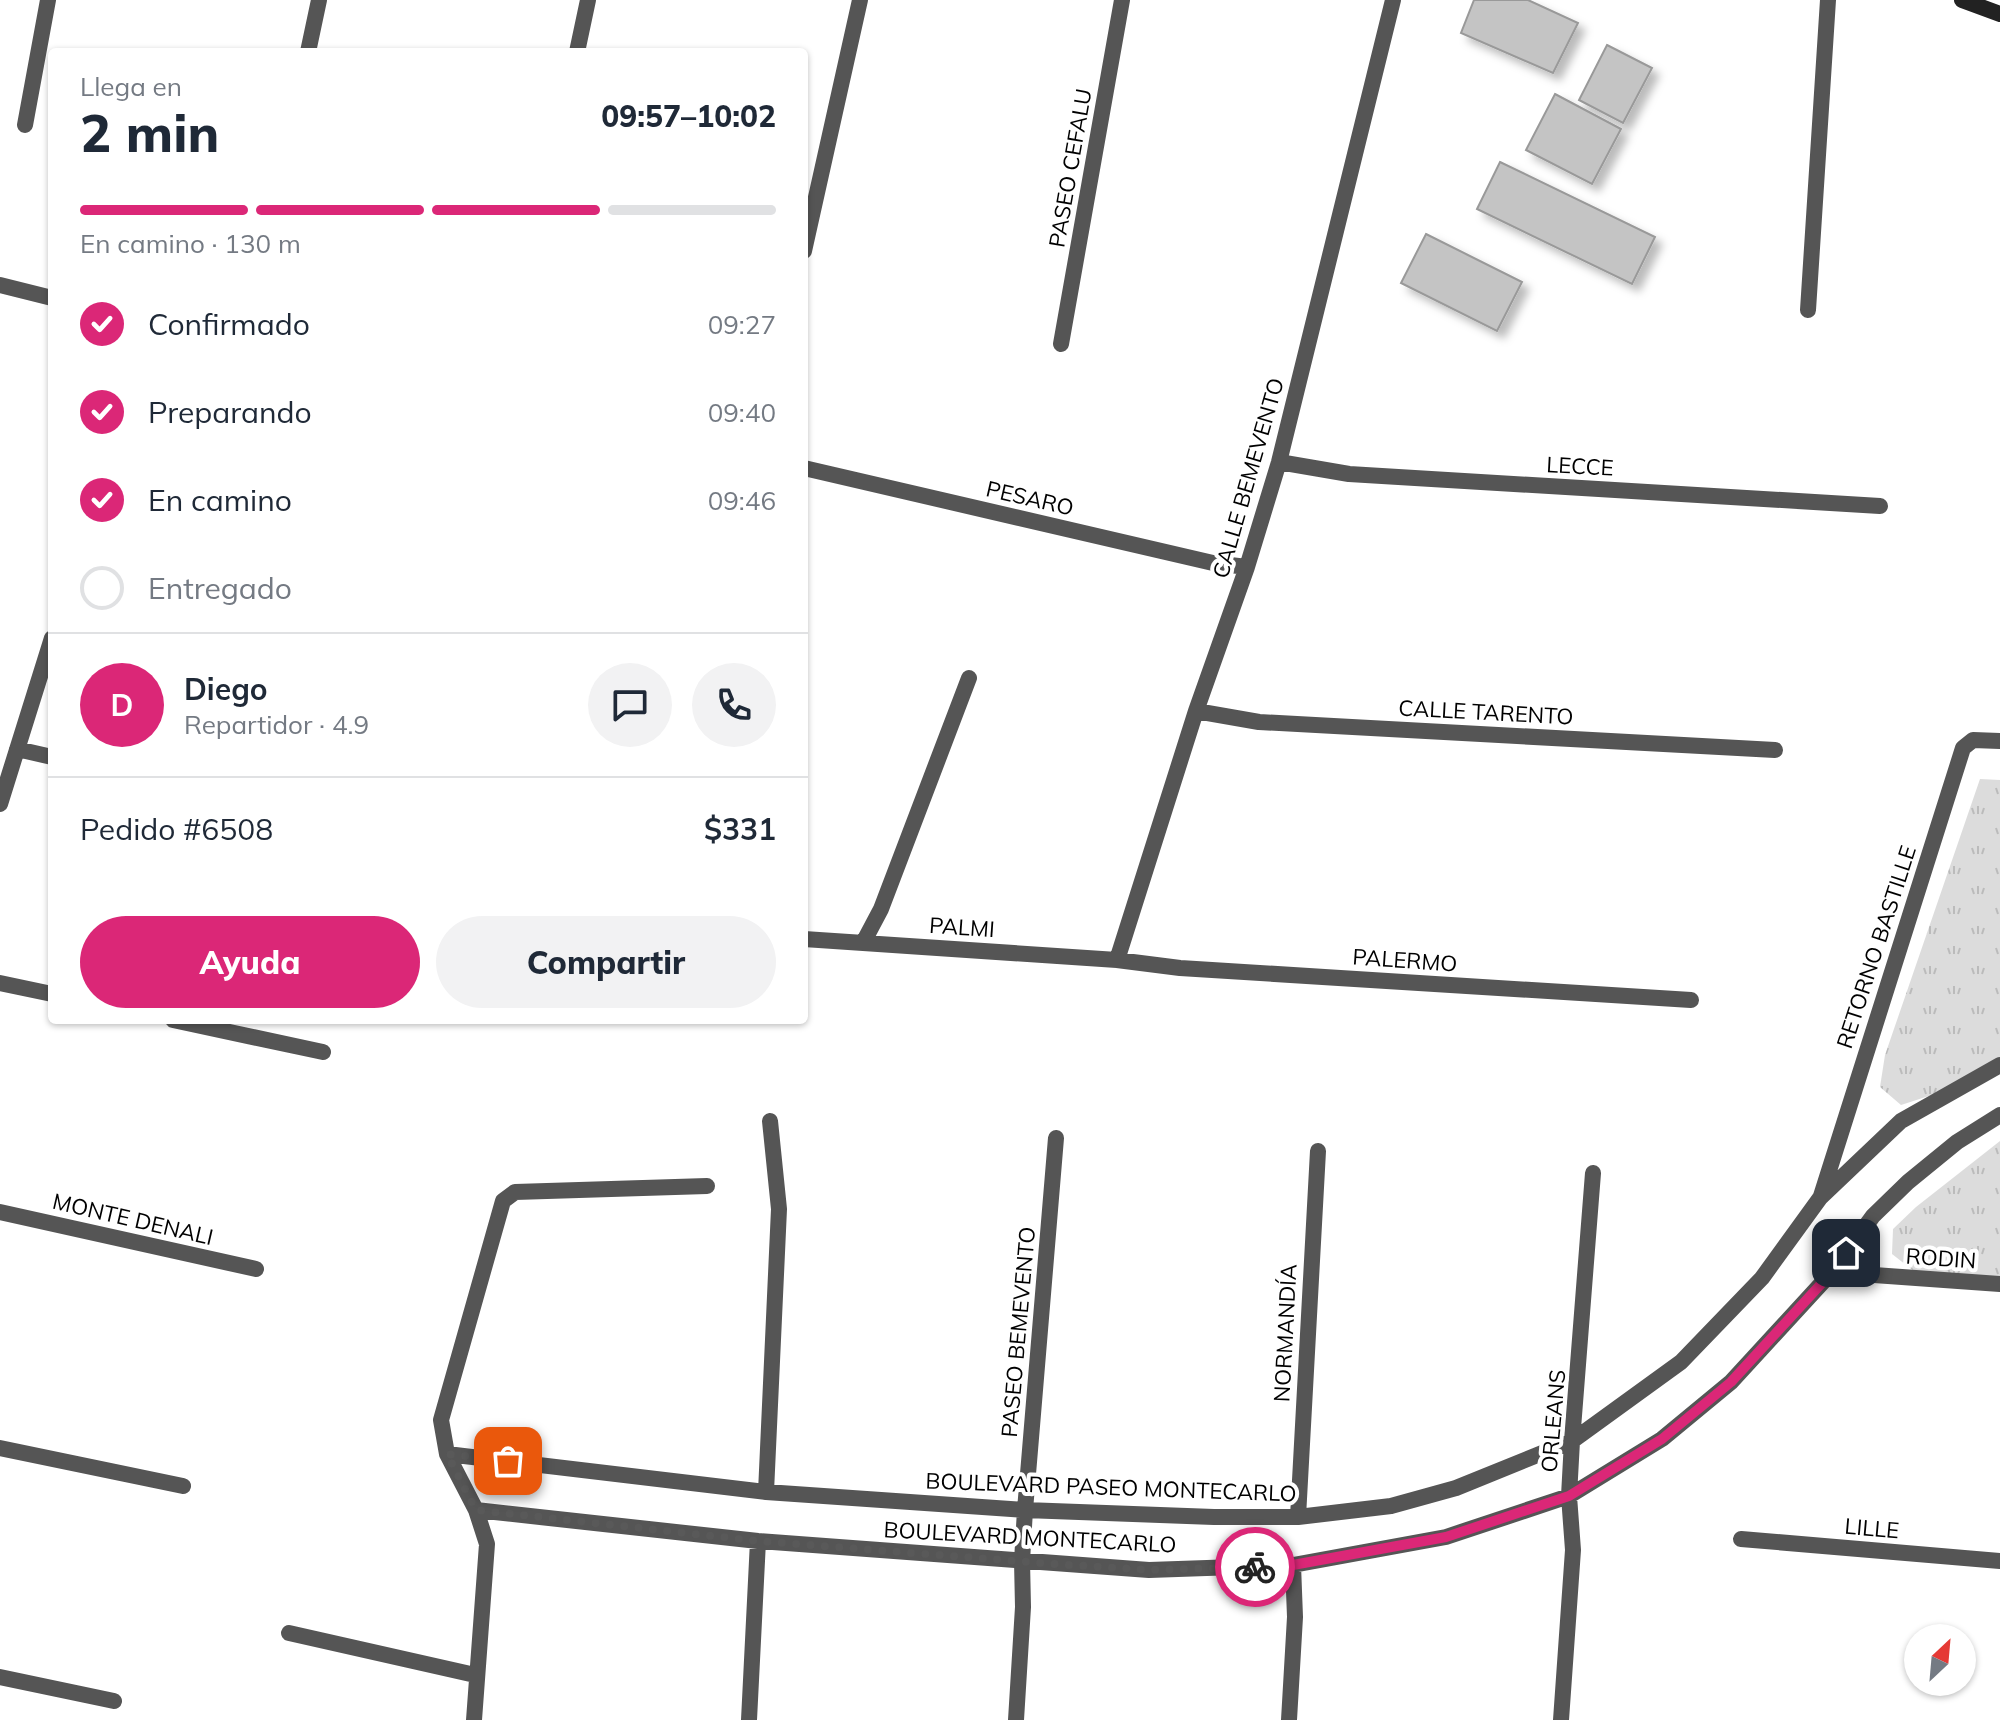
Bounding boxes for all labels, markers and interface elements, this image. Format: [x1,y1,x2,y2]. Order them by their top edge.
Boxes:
text: Llega en [80,70,182,103]
street label: PASEO CEFALU [1042,86,1098,250]
text: 09:57–10:02 [601,97,776,135]
text: 2 min [80,100,219,165]
text: En camino · 130 m [80,227,301,260]
icon: check [80,302,124,346]
text: Confirmado [148,305,310,343]
text: 09:27 [708,308,776,341]
street label: CALLE BEMEVENTO [1206,375,1290,581]
icon: check [80,390,124,434]
text: Preparando [148,393,312,431]
text: 09:40 [708,396,776,429]
street label: LECCE [1546,450,1614,482]
street label: PESARO [983,474,1077,522]
icon: check [80,478,124,522]
text: En camino [148,481,292,519]
text: 09:46 [708,484,776,517]
text: Entregado [148,569,292,607]
button: chat [588,663,672,747]
button: phone [692,663,776,747]
text: Diego [184,670,268,708]
text: D [111,686,133,724]
street label: CALLE TARENTO [1398,693,1574,731]
text: Repartidor · 4.9 [184,708,369,741]
text: Pedido #6508 [80,810,273,848]
text: $331 [704,810,776,848]
street label: RETORNO BASTILLE [1830,842,1922,1052]
street label: PALMI [928,911,996,943]
button: Ayuda [80,916,420,1008]
button: Compartir [436,916,776,1008]
street label: PALERMO [1352,942,1458,978]
street label: MONTE DENALI [50,1187,216,1251]
pin [1812,1219,1880,1287]
street label: PASEO BEMEVENTO [995,1225,1041,1439]
icon: home [1824,1231,1868,1275]
street label: RODIN [1905,1242,1977,1274]
street label: NORMANDÍA [1267,1263,1303,1403]
street label: ORLEANS [1535,1368,1571,1474]
pin [474,1427,542,1495]
icon: bag [486,1439,530,1483]
street label: BOULEVARD PASEO MONTECARLO [925,1467,1297,1507]
street label: LILLE [1844,1512,1900,1544]
street label: BOULEVARD MONTECARLO [883,1515,1177,1559]
courier [1215,1527,1295,1607]
icon: bike [1233,1545,1277,1589]
north arrow [1904,1624,1976,1696]
map controls [1904,1624,1976,1696]

